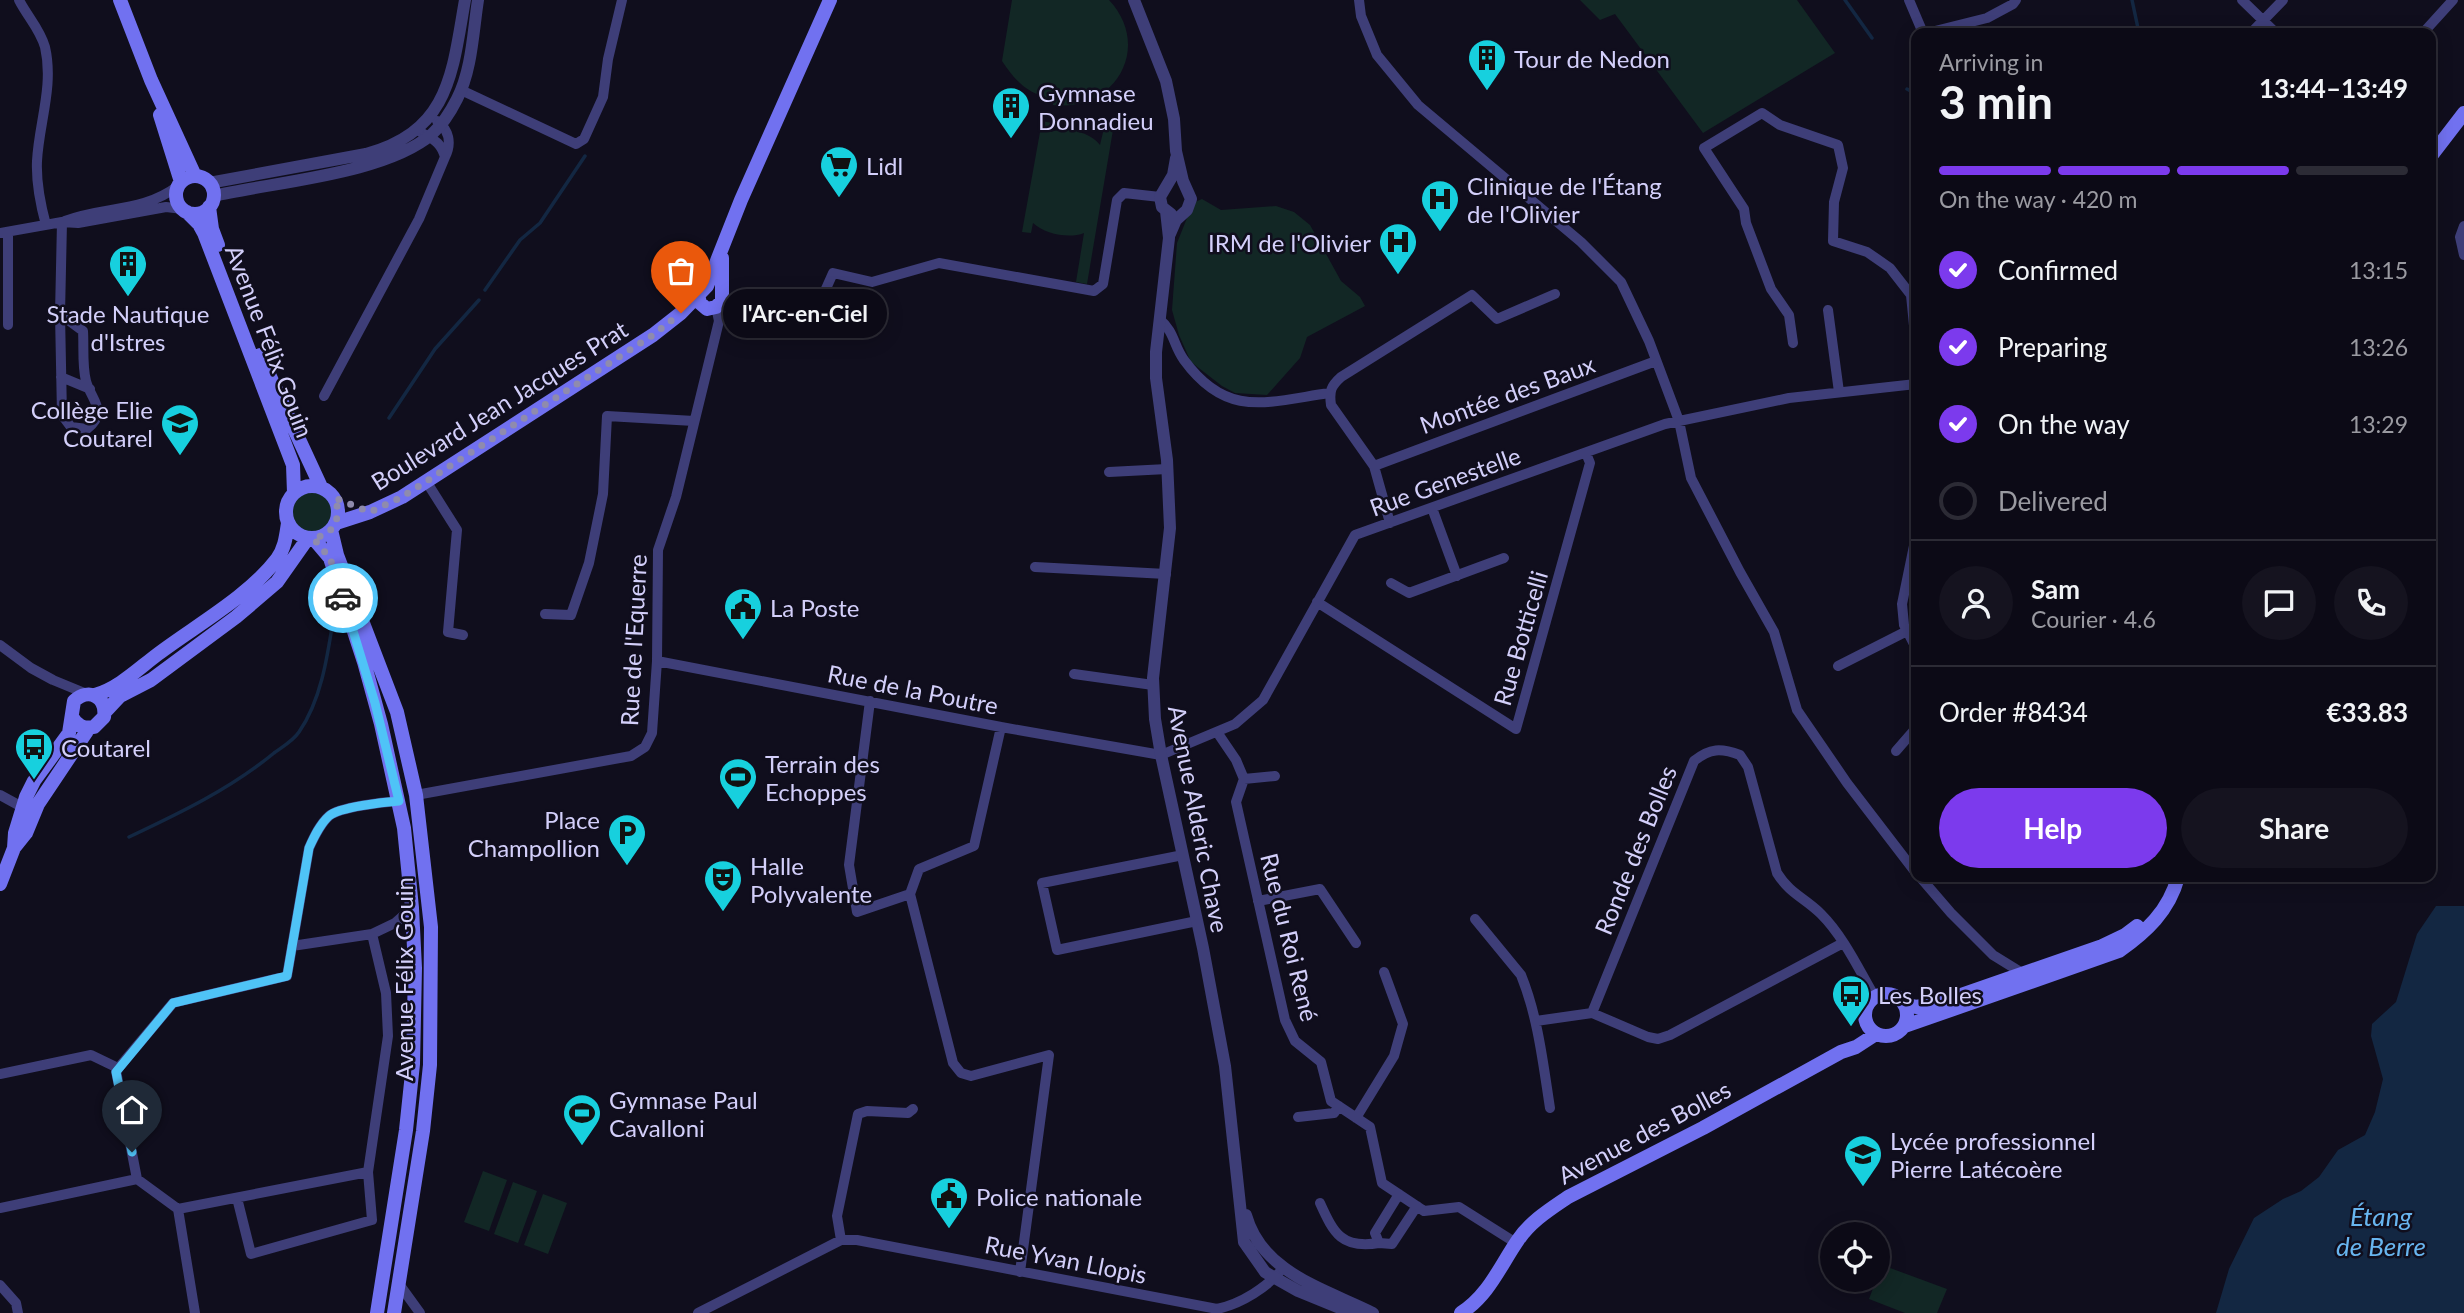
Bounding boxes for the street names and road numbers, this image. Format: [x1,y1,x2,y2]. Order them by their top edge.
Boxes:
street label: Avenue Félix Gouin [220,241,320,441]
street label: Boulevard Jean Jacques Prat [365,314,633,496]
street label: Montée des Baux [1416,349,1598,439]
street label: Rue Genestelle [1366,440,1524,522]
street label: Rue de l'Equerre [614,553,652,727]
street label: Rue Botticelli [1487,567,1553,709]
street label: Rue de la Poutre [825,658,1001,720]
street label: Avenue Alderic Chave [1163,703,1235,935]
street label: Ronde des Bolles [1588,761,1682,939]
street label: Rue du Roi René [1255,850,1325,1024]
street label: Avenue Félix Gouin [389,877,418,1081]
street label: Avenue des Bolles [1553,1074,1735,1190]
street label: Rue Yvan Llopis [983,1229,1149,1289]

